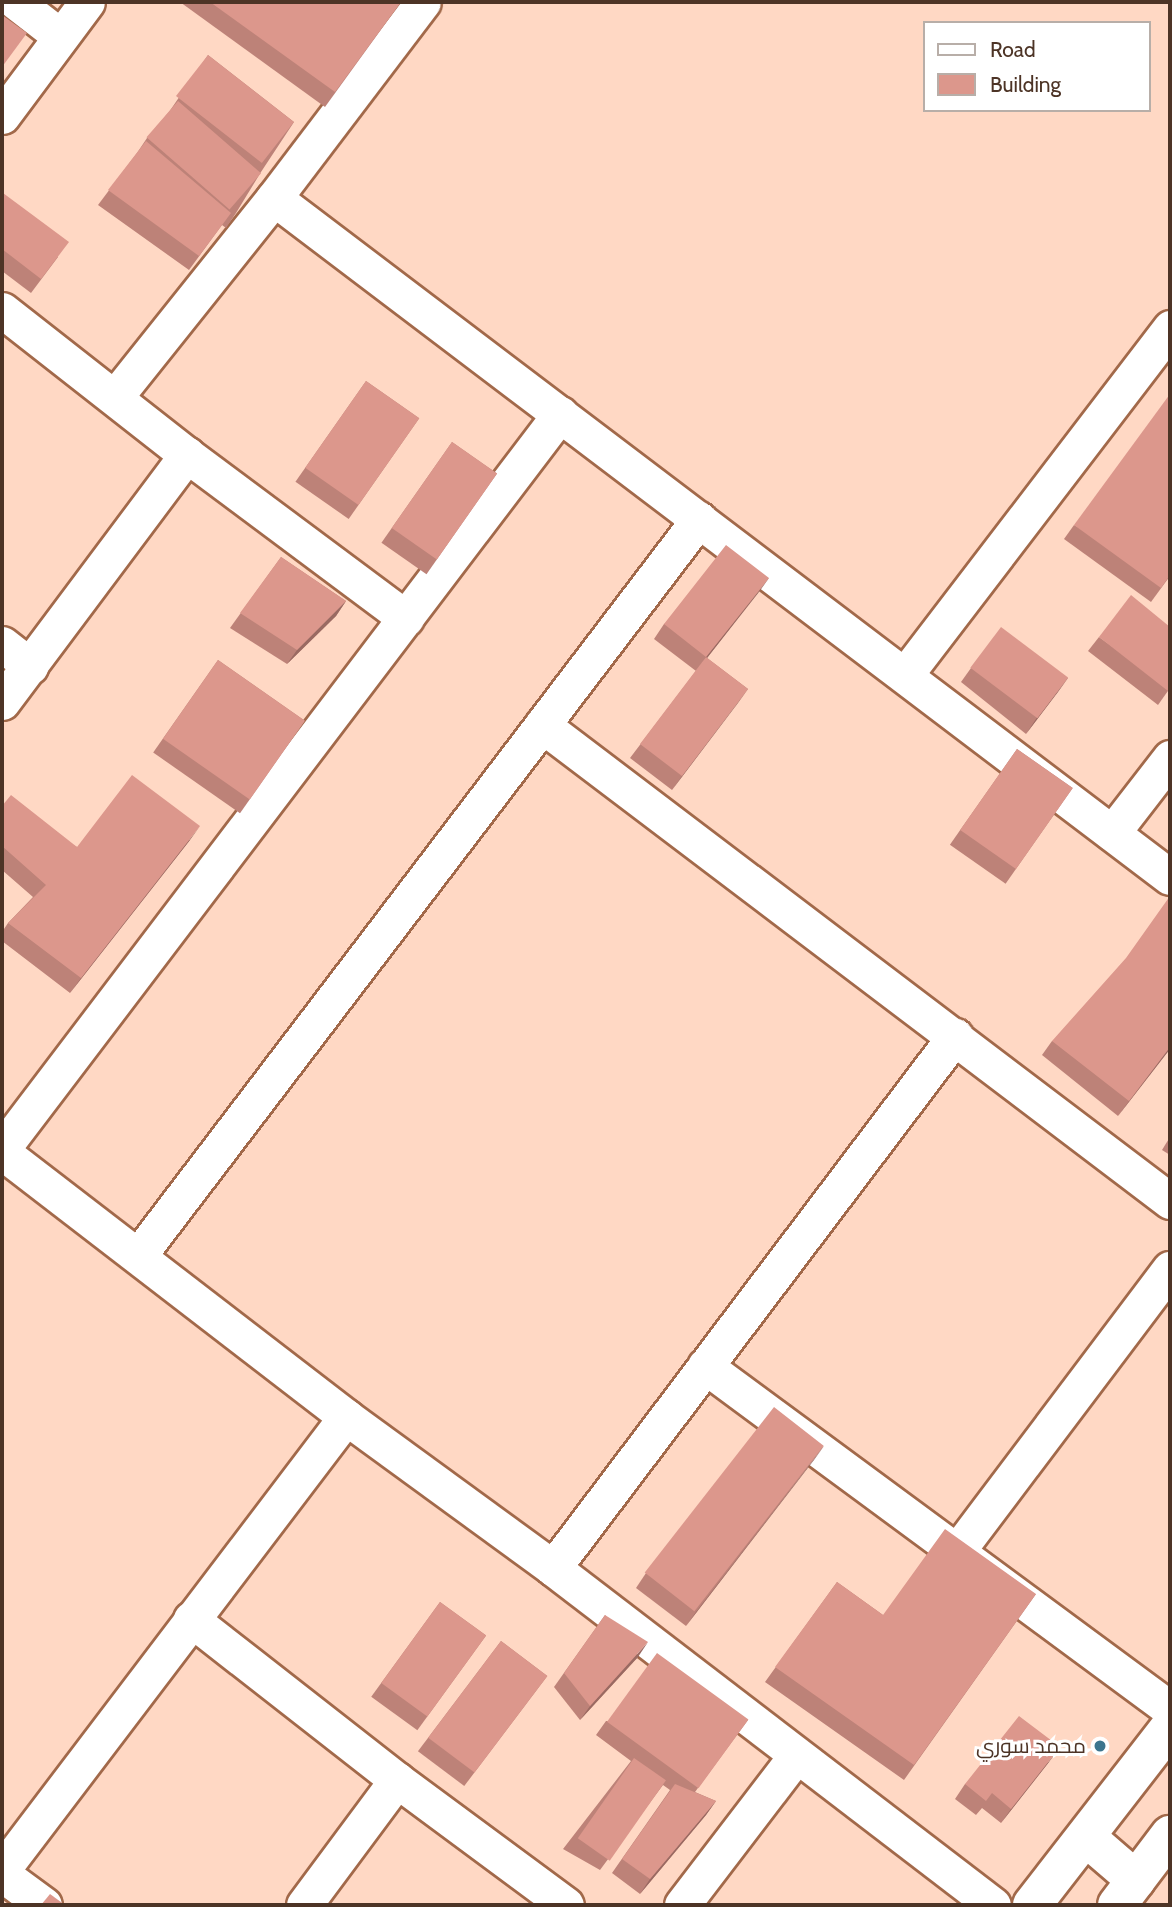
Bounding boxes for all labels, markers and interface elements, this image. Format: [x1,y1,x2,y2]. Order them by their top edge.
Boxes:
legend [923,21,1151,112]
text: Road [990,37,1036,62]
text: Building [990,72,1061,97]
place label: محمد سوري [976,1733,1086,1759]
marker: محمد سوري [1092,1738,1108,1754]

